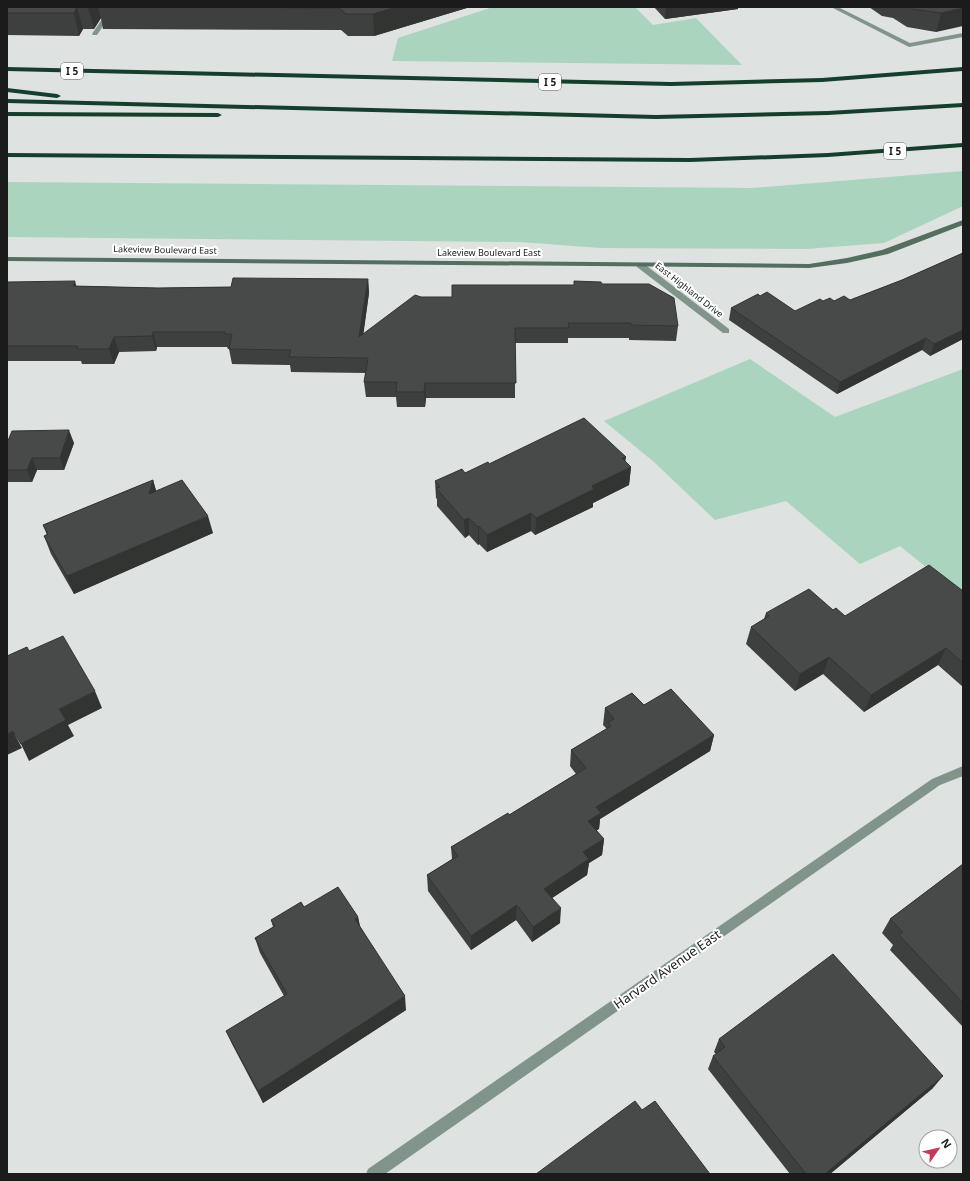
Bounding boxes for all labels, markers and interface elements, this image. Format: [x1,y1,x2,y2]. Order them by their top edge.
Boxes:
road number: I 5 [61,63,83,79]
road number: I 5 [539,74,561,90]
road number: I 5 [884,143,906,159]
street label: Lakeview Boulevard East [113,242,218,257]
street label: Lakeview Boulevard East [437,246,541,259]
street label: East Highland Drive [653,259,726,320]
street label: Harvard Avenue East [610,925,724,1013]
north arrow [918,1129,958,1169]
text: N [938,1135,955,1151]

